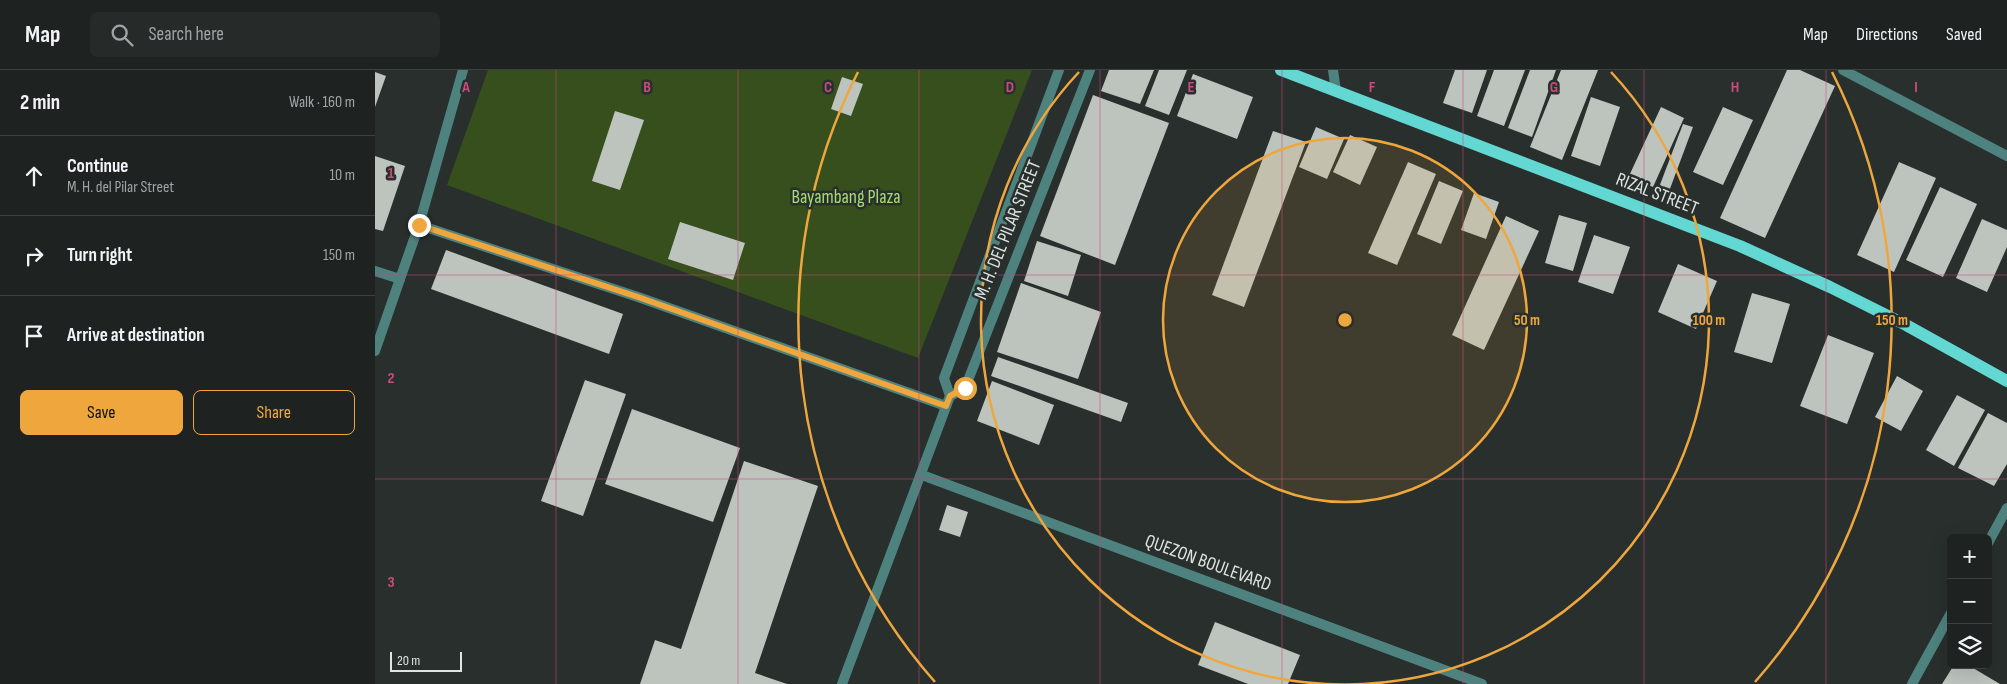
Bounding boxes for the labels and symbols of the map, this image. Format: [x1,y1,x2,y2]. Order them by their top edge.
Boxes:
text: A [461,78,470,97]
text: B [643,78,651,97]
text: C [824,78,832,97]
text: D [1006,78,1014,97]
text: E [1188,78,1195,97]
text: F [1369,78,1376,97]
text: G [1550,78,1558,97]
text: H [1731,78,1739,97]
text: I [1914,78,1918,97]
street label: M. H. DEL PILAR STREET [970,157,1047,303]
text: 1 [388,164,395,183]
street label: RIZAL STREET [1612,168,1702,220]
park label: Bayambang Plaza [791,186,901,209]
route end [408,214,431,237]
centre of rings [1336,311,1354,329]
text: 50 m [1514,311,1540,330]
text: 100 m [1693,311,1725,330]
text: 150 m [1876,311,1908,330]
text: 2 [387,369,395,388]
route start [954,377,977,400]
street label: QUEZON BOULEVARD [1142,530,1274,596]
text: 3 [387,573,395,592]
scale bar [390,649,463,672]

